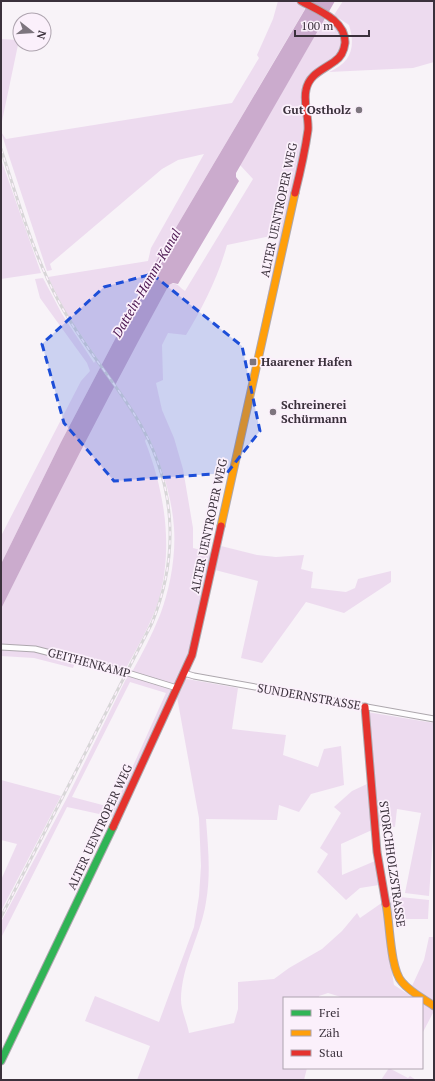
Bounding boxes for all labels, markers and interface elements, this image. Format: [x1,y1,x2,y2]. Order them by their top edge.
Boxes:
north arrow [12,12,52,52]
scale bar [295,12,369,38]
text: 100 m [301,18,334,33]
text: N [33,29,49,42]
place label: Gut Ostholz [283,102,351,117]
marker: Gut Ostholz [354,105,364,115]
street label: ALTER UENTROPER WEG [257,141,300,279]
water label: Datteln-Hamm-Kanal [107,225,185,341]
place label: Haarener Hafen [261,354,352,369]
marker: Haarener Hafen [248,357,258,367]
place label: Schreinerei Schürmann [281,397,347,426]
marker: Schreinerei Schürmann [268,407,278,417]
street label: ALTER UENTROPER WEG [187,457,230,595]
street label: GEITHENKAMP [46,644,132,681]
street label: SUNDERNSTRASSE [256,680,362,713]
street label: ALTER UENTROPER WEG [64,761,136,892]
street label: STORCHHOLZSTRASSE [376,800,409,928]
legend [283,997,423,1069]
text: Frei [319,1005,340,1020]
text: Zäh [319,1025,339,1040]
text: Stau [319,1045,343,1060]

